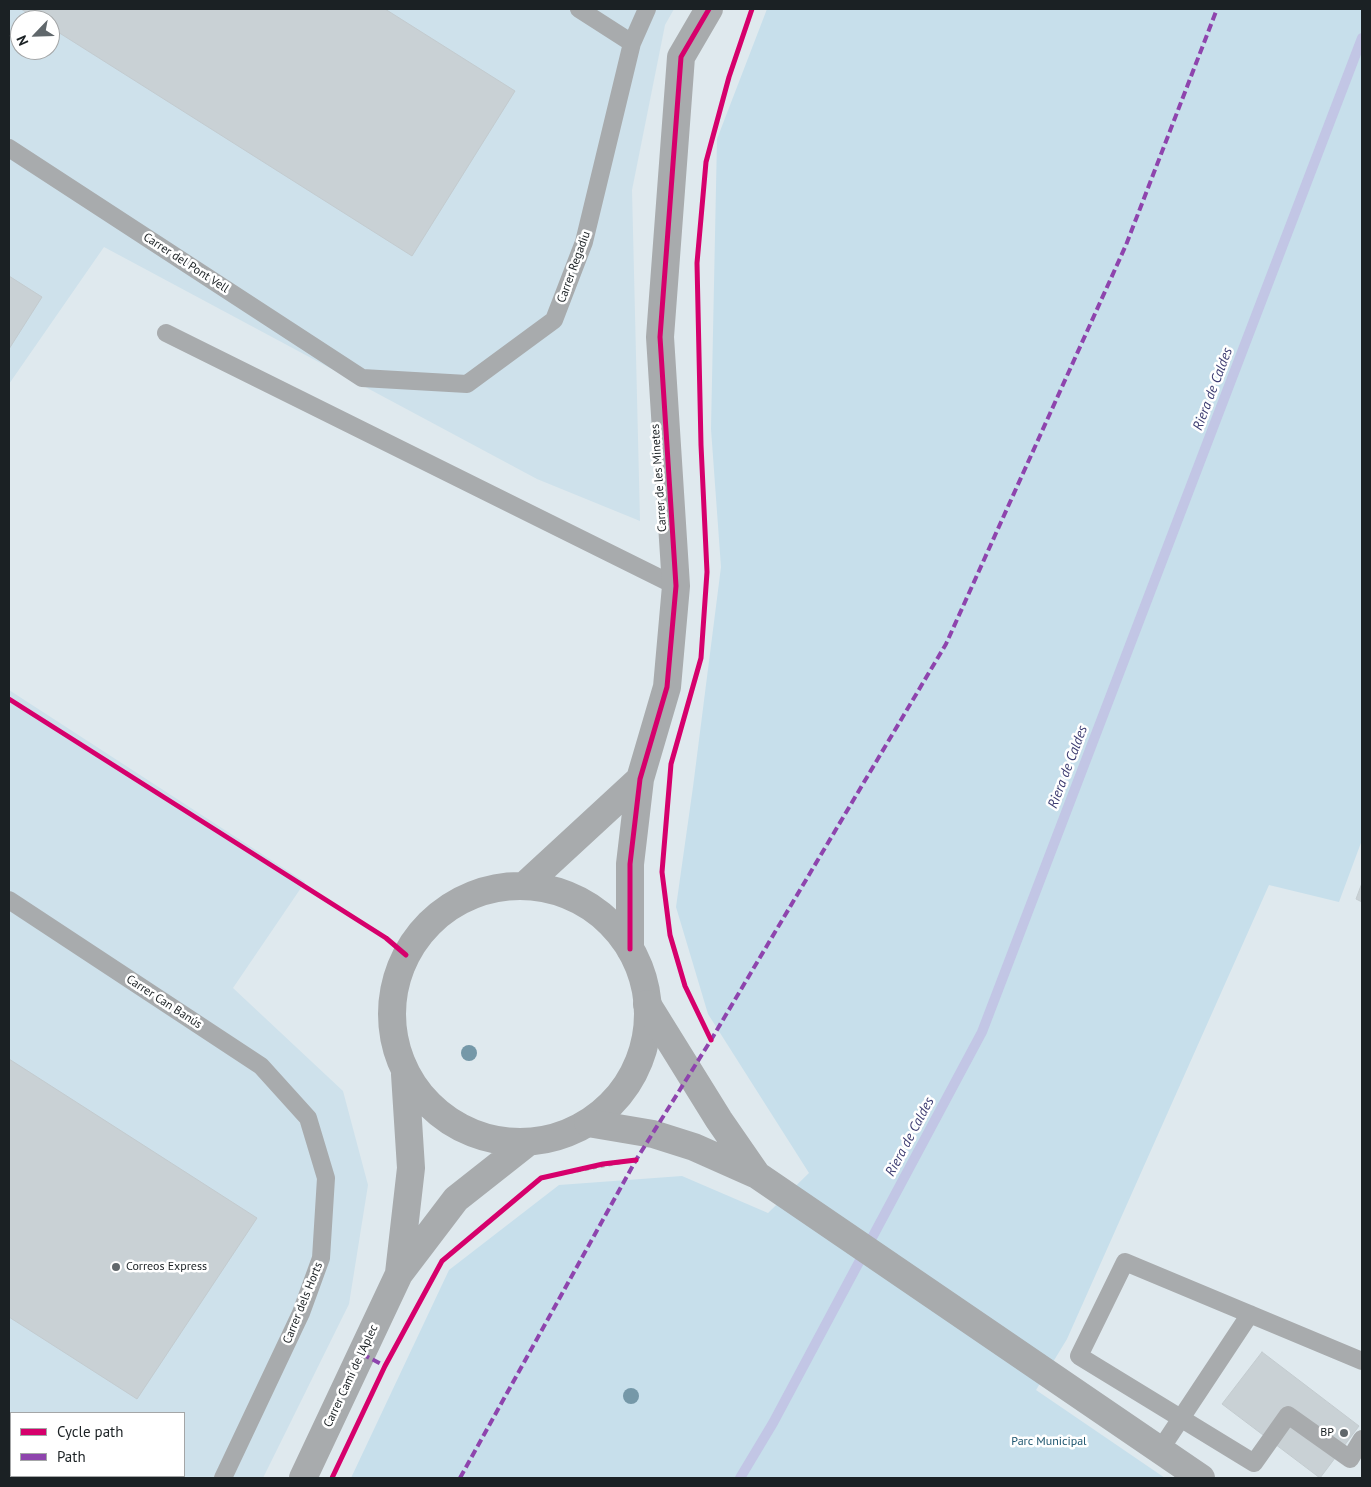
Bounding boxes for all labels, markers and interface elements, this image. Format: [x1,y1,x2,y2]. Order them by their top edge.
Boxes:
north arrow [10,10,60,60]
text: N [12,33,32,49]
street label: Carrer Regadiu [554,229,594,305]
street label: Carrer del Pont Vell [140,230,232,296]
water label: Riera de Caldes [1190,345,1236,433]
street label: Carrer de les Minetes [648,424,670,532]
water label: Riera de Caldes [1045,723,1091,811]
street label: Carrer Can Banús [123,972,205,1032]
water label: Riera de Caldes [882,1095,938,1179]
place label: Correos Express [126,1260,207,1274]
street label: Carrer dels Horts [280,1260,326,1346]
marker: Correos Express [110,1261,122,1273]
street label: Carrer Camí de l'Aplec [321,1322,381,1430]
legend [10,1412,185,1477]
text: Cycle path [57,1422,123,1441]
place label: BP [1320,1426,1334,1440]
marker: BP [1338,1427,1350,1439]
park label: Parc Municipal [1011,1435,1087,1449]
text: Path [57,1447,86,1466]

